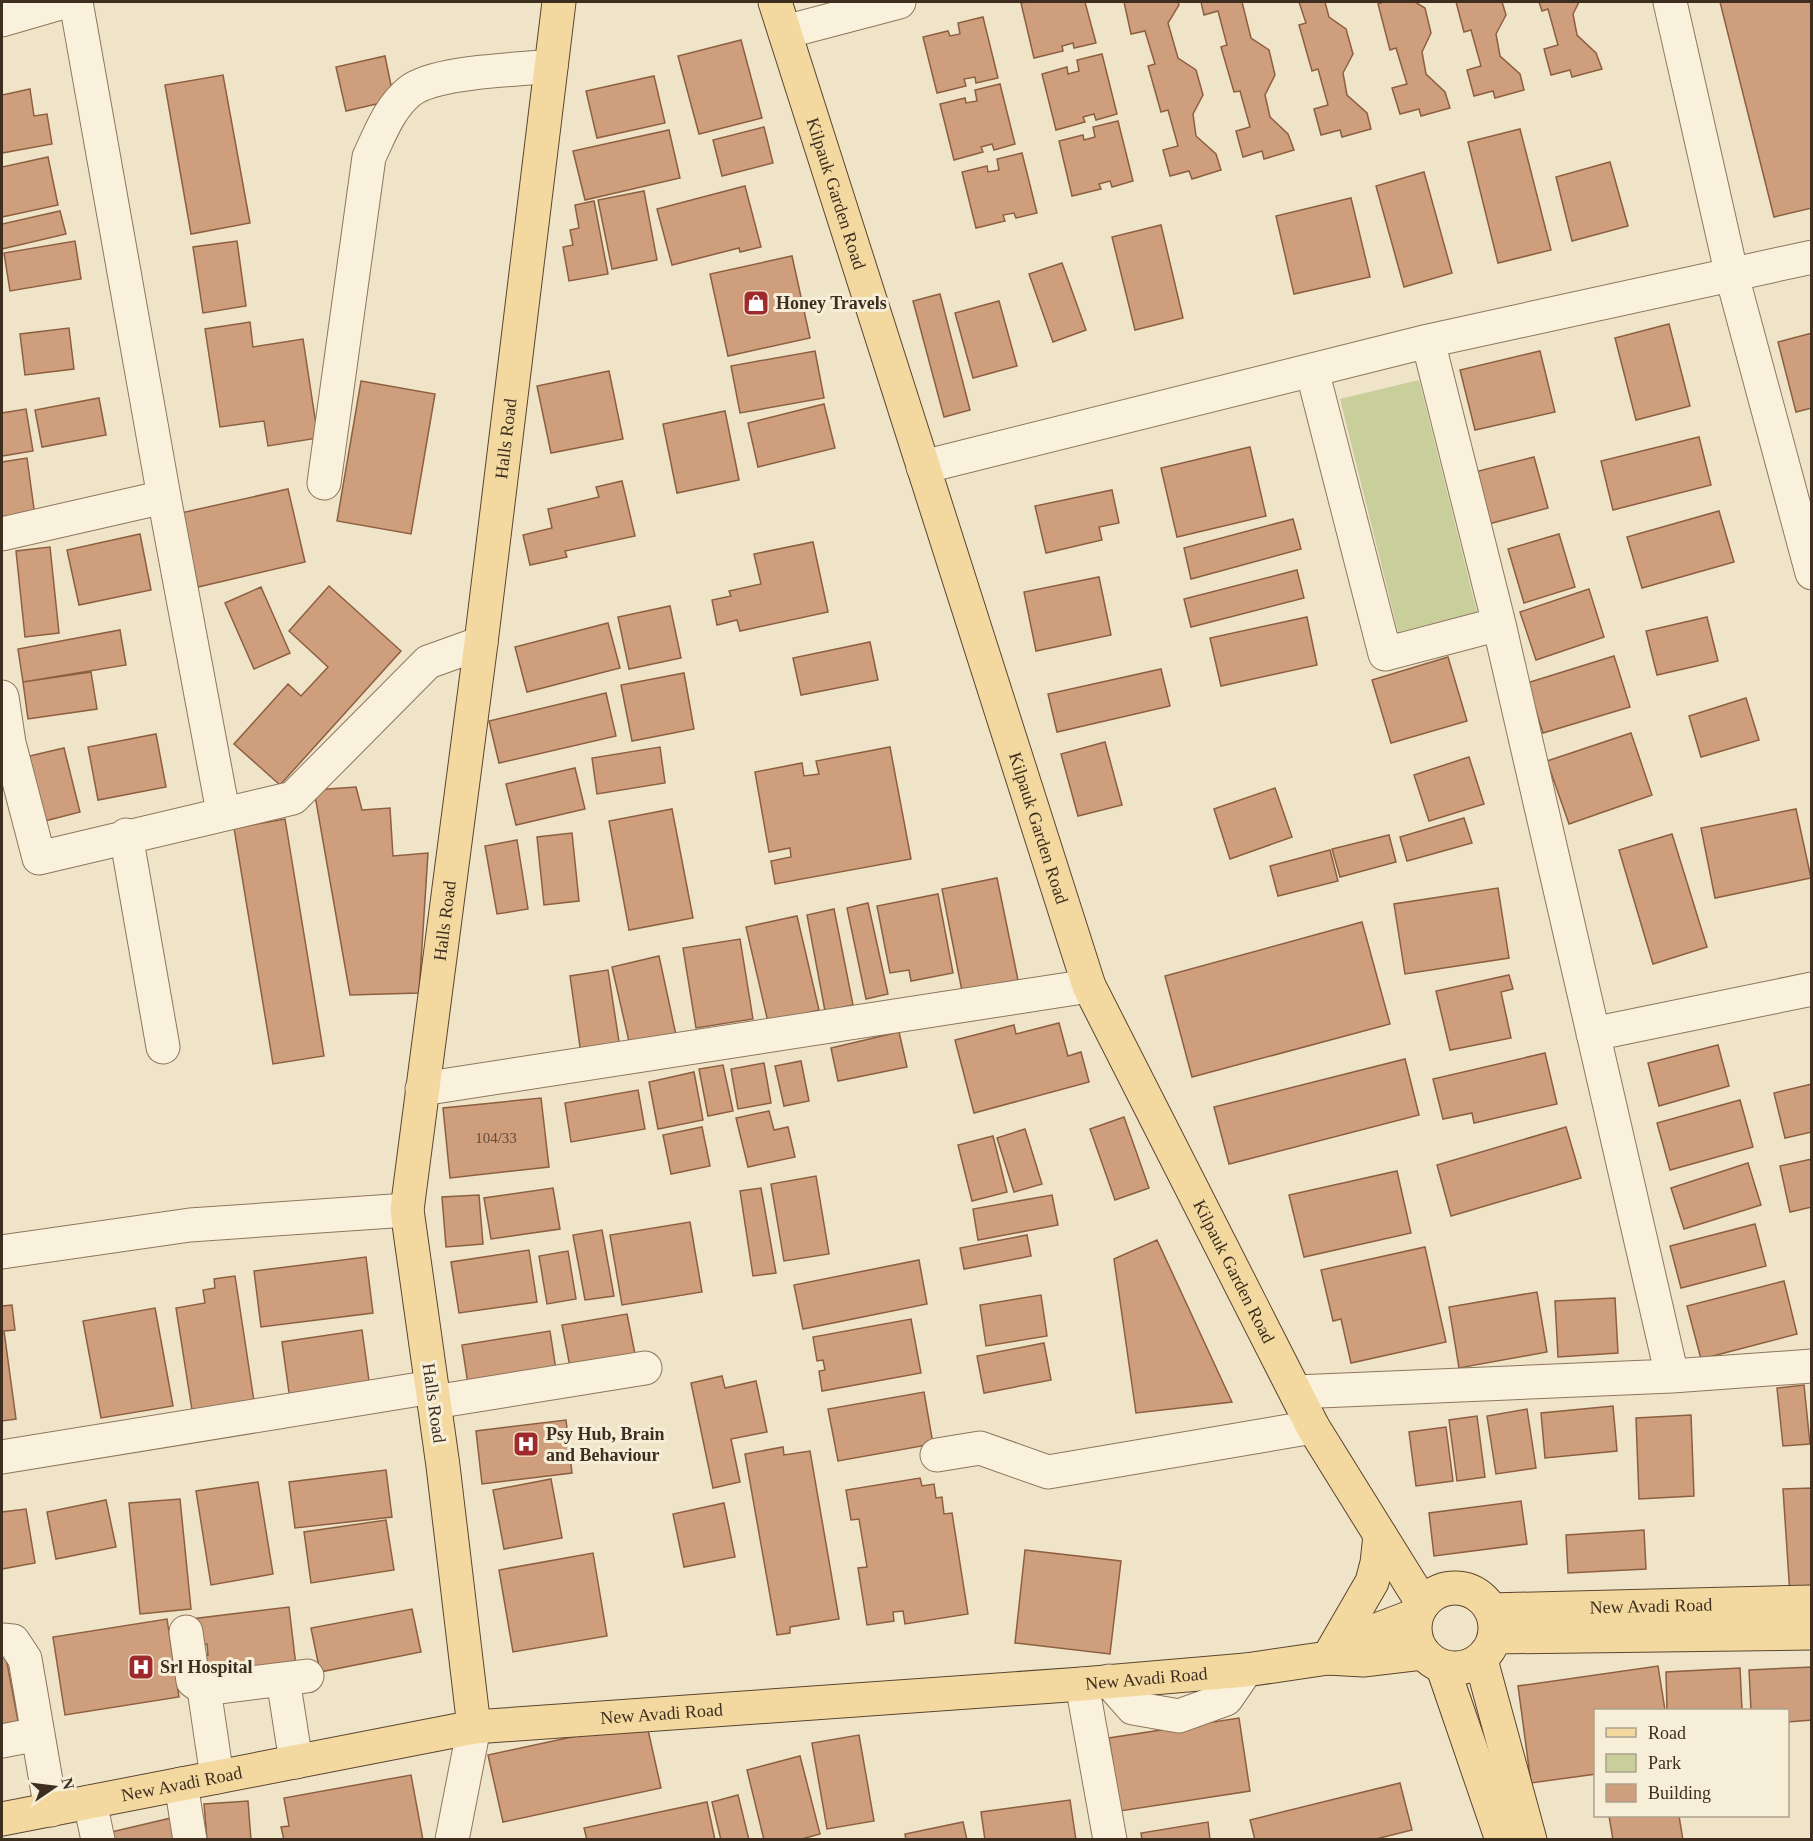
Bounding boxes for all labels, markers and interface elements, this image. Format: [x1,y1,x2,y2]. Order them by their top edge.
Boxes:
street label: Kilpauk Garden Road [803,115,870,272]
shop icon: Honey Travels [741,288,771,318]
place label: Honey Travels [776,293,887,313]
street label: Halls Road [491,397,521,480]
street label: Kilpauk Garden Road [1005,750,1072,906]
street label: Halls Road [430,880,460,962]
house number: 104/33 [475,1130,517,1146]
street label: Kilpauk Garden Road [1189,1196,1279,1346]
street label: Halls Road [418,1362,450,1444]
place label: Psy Hub, Brain and Behaviour [546,1424,665,1465]
hospital icon: Psy Hub, Brain and Behaviour [511,1429,541,1459]
street label: New Avadi Road [1589,1594,1713,1618]
hospital icon: Srl Hospital [126,1652,156,1682]
place label: Srl Hospital [160,1657,253,1677]
street label: New Avadi Road [1084,1663,1208,1694]
street label: New Avadi Road [600,1699,724,1728]
legend [1594,1709,1789,1817]
text: Road [1648,1723,1686,1743]
text: Park [1648,1753,1681,1773]
north arrow [24,1757,84,1817]
street label: New Avadi Road [119,1762,244,1806]
text: N [58,1776,78,1792]
text: Building [1648,1783,1711,1803]

